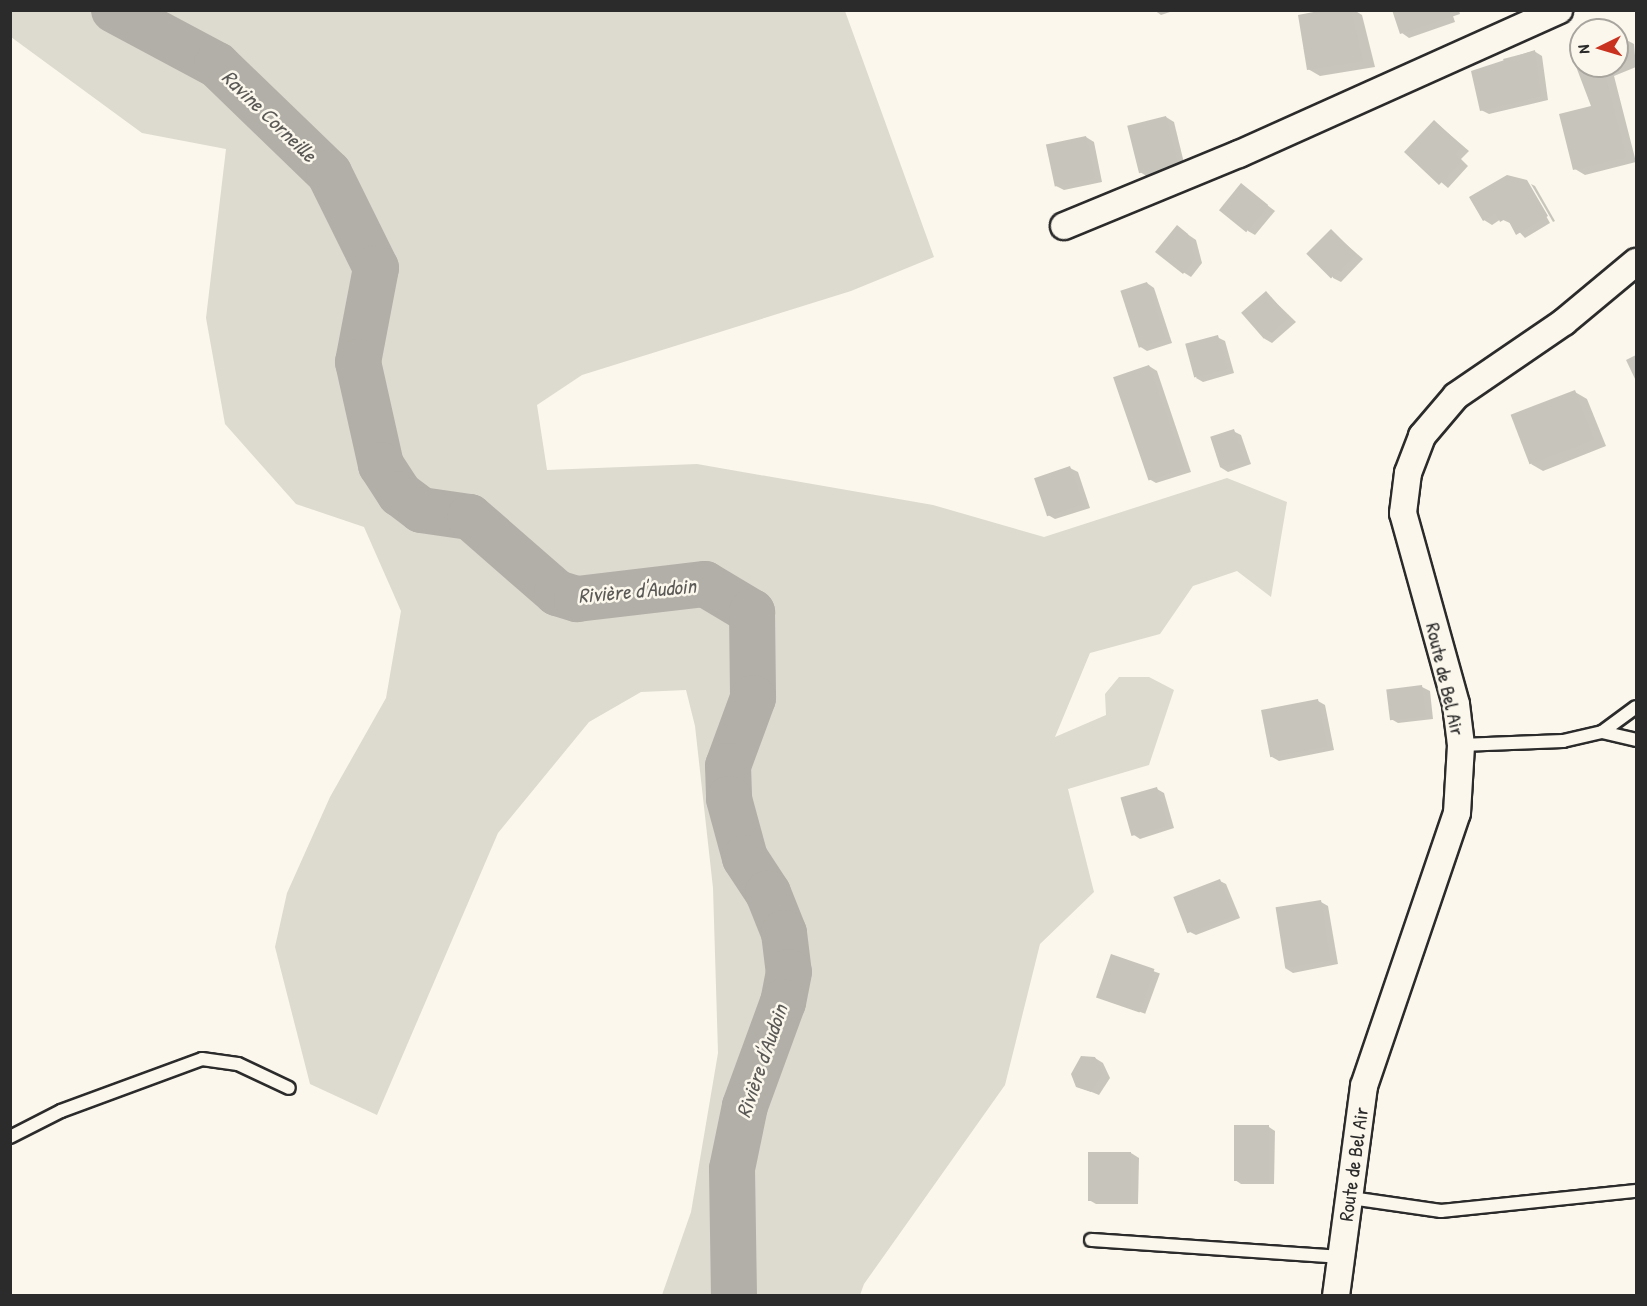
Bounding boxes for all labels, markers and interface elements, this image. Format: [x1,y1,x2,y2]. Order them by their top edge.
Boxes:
north arrow [1569,18,1629,78]
text: N [1572,44,1594,55]
water label: Ravine Corneille [217,65,321,167]
water label: Rivière d'Audoin [577,573,697,609]
street label: Route de Bel Air [1421,620,1471,738]
water label: Rivière d'Audoin [731,1001,793,1121]
street label: Route de Bel Air [1333,1105,1373,1223]

